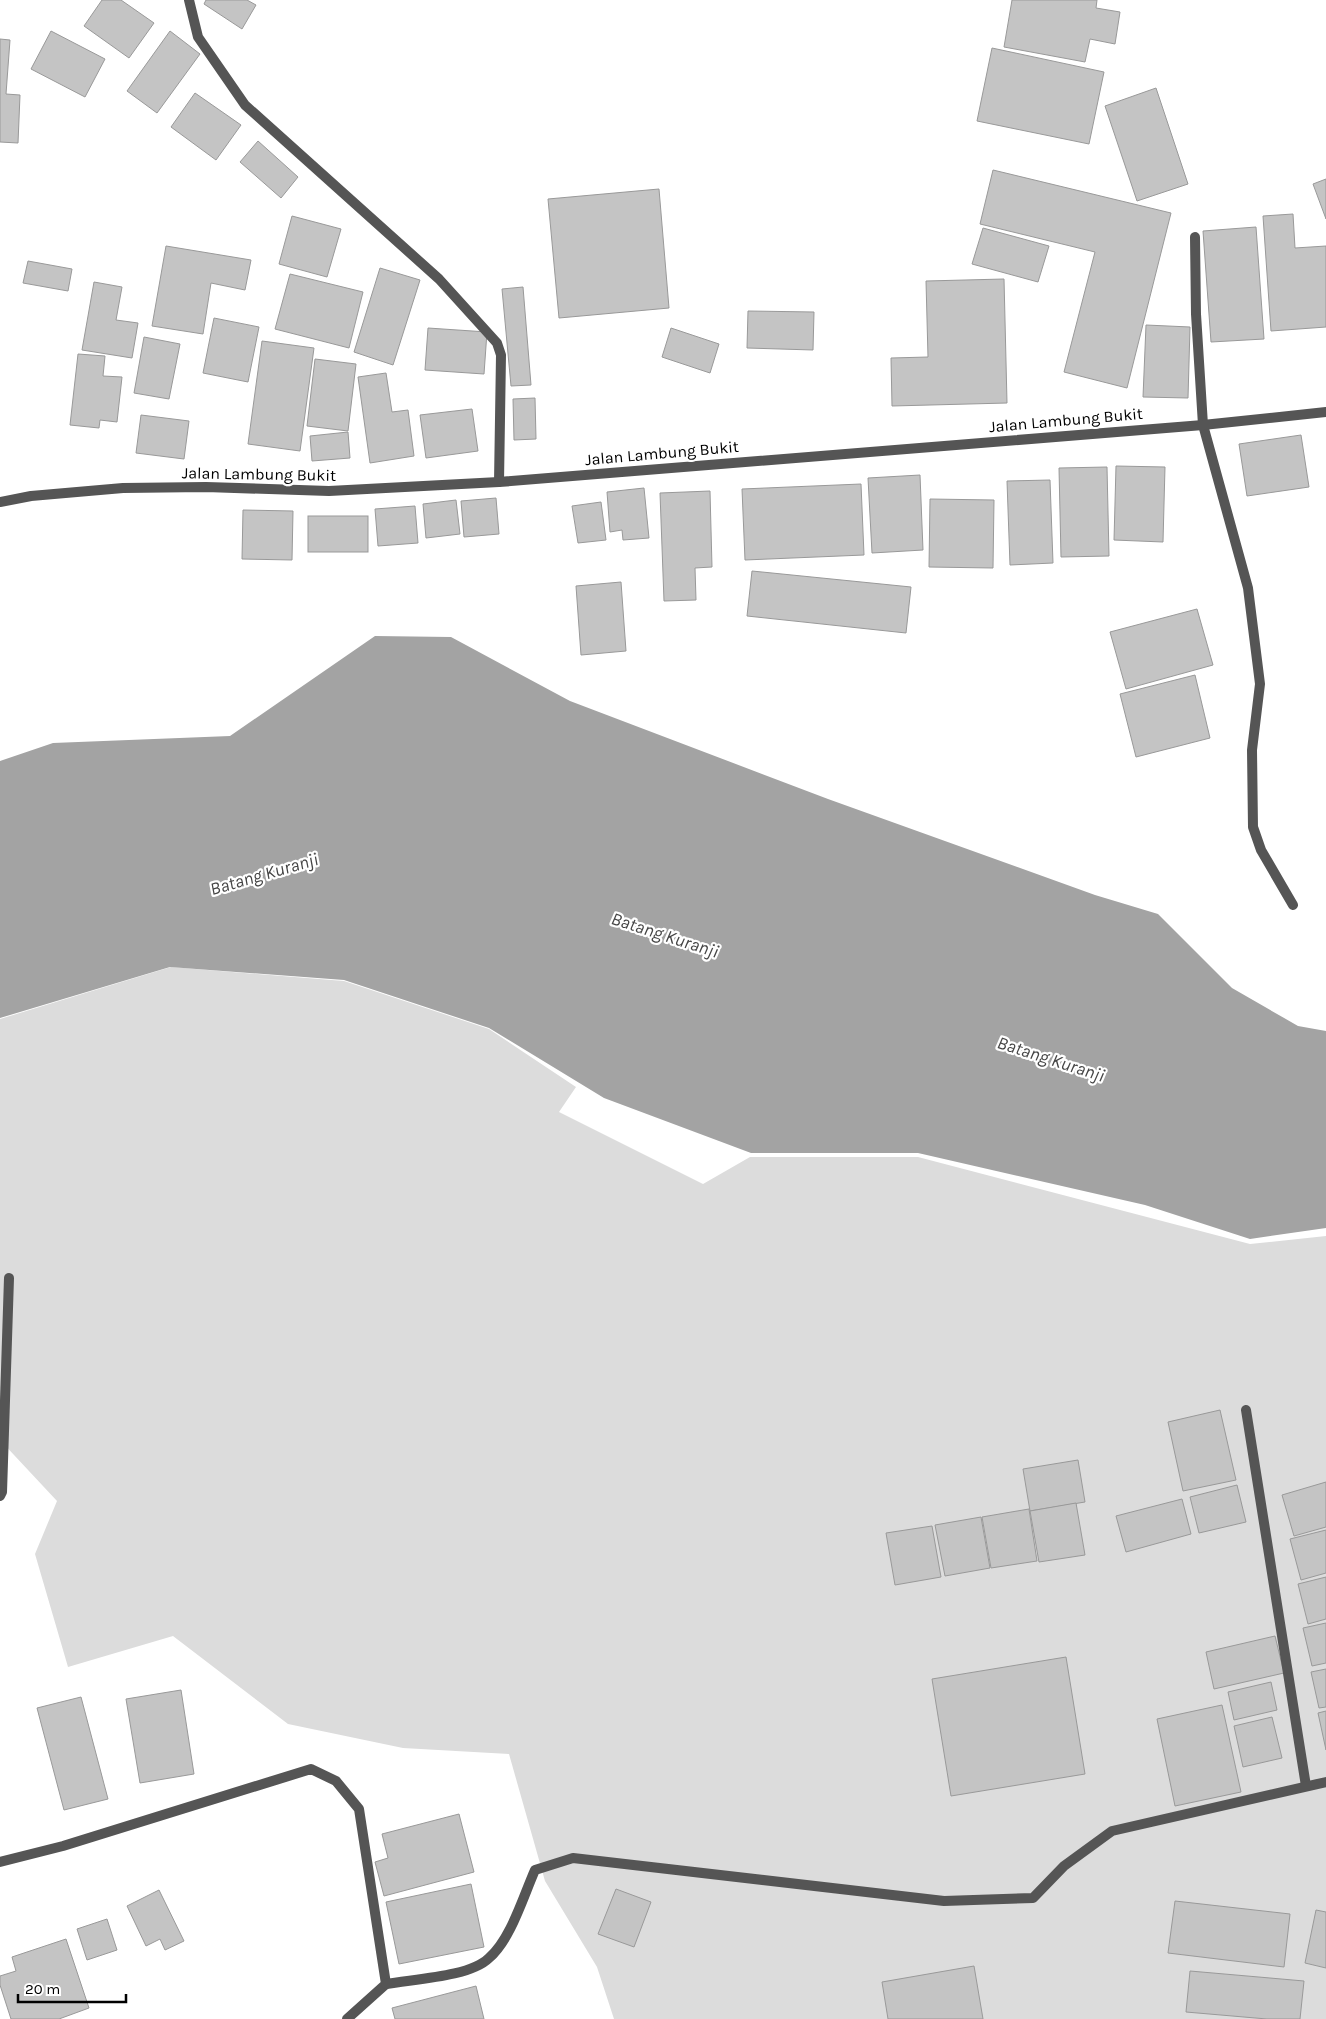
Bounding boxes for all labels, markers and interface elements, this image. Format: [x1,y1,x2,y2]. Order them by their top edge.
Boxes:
street label: Jalan Lambung Bukit [988,404,1144,436]
street label: Jalan Lambung Bukit [584,437,740,469]
street label: Jalan Lambung Bukit [182,463,336,485]
water label: Batang Kuranji [207,848,321,900]
water label: Batang Kuranji [608,907,722,963]
water label: Batang Kuranji [994,1031,1108,1087]
scale bar [18,1972,125,2004]
text: 20 m [25,1980,60,1998]

